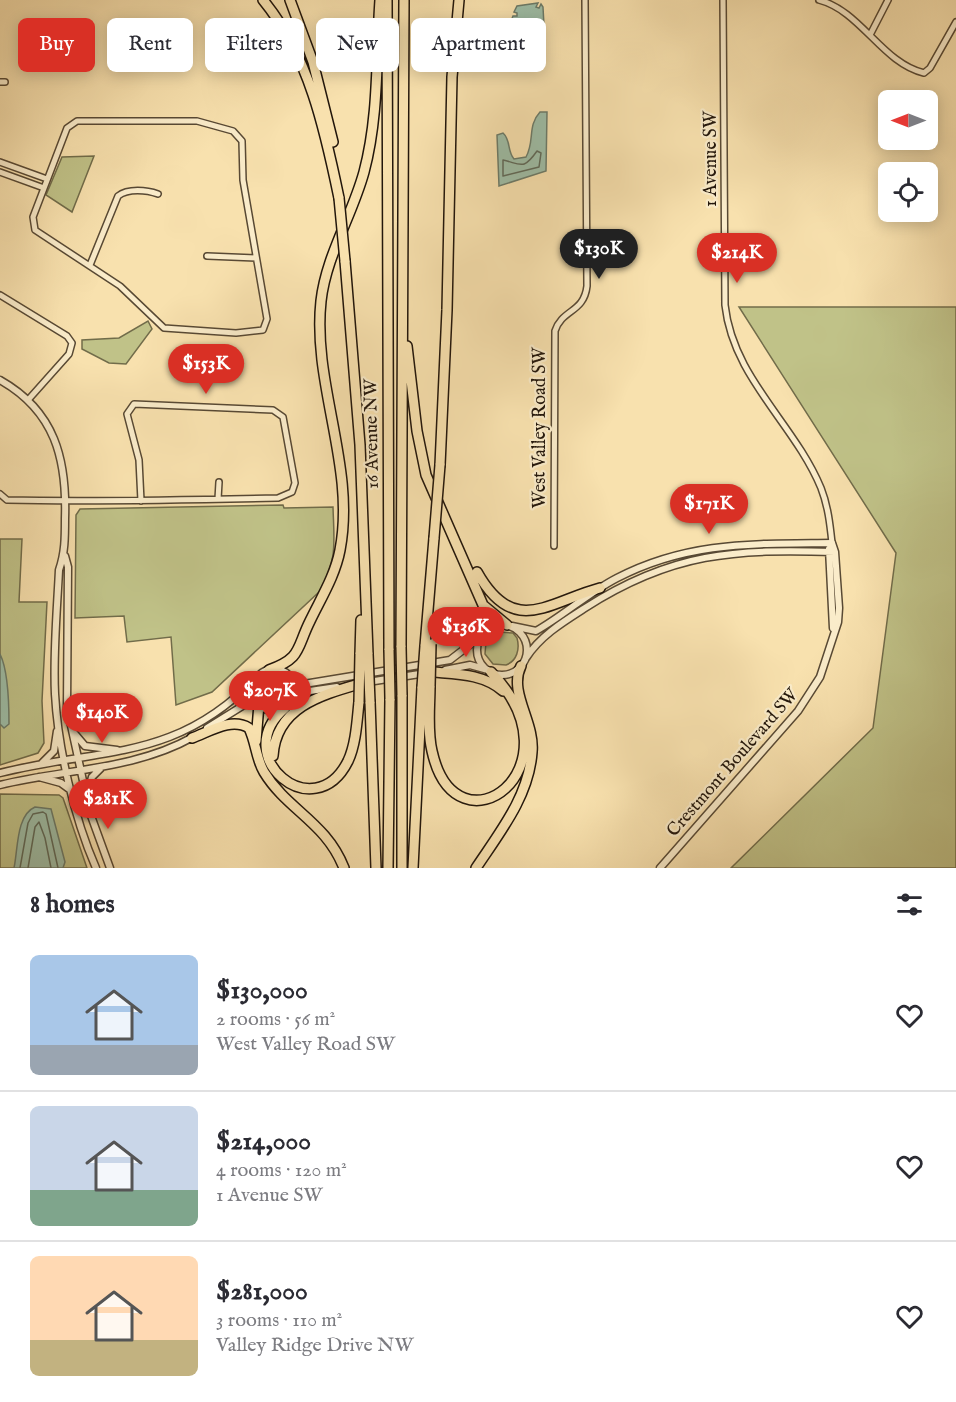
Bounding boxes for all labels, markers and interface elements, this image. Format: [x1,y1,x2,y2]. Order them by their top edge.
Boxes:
chip: Buy [18,18,95,72]
chip: Rent [107,18,193,72]
chip: Filters [205,18,304,72]
chip: New [316,18,399,72]
chip: Apartment [411,18,546,72]
north arrow [878,90,938,150]
map controls [878,90,938,222]
street label: 1 Avenue SW [700,110,723,207]
button: locate [878,162,938,222]
pin: $130K [557,229,641,280]
pin: $214K [695,233,779,284]
text: $130K [574,236,624,261]
text: $214K [711,240,763,265]
pin: $153K [164,344,248,395]
street label: West Valley Road SW [529,347,552,509]
text: $153K [182,351,230,376]
street label: 16 Avenue NW [360,378,385,489]
pin: $171K [667,484,751,535]
text: $171K [684,491,734,516]
pin: $136K [424,607,508,658]
text: $136K [442,614,490,639]
pin: $207K [228,671,312,722]
text: $207K [243,678,297,703]
street label: Crestmont Boulevard SW [662,683,805,842]
pin: $140K [60,693,144,744]
text: $140K [76,700,128,725]
pin: $281K [66,779,150,830]
text: $281K [83,786,133,811]
text: 8 homes [30,888,115,921]
icon: filters [893,888,926,921]
text: $130,000 [216,974,308,1007]
icon: home [78,979,150,1051]
icon: heart [893,999,926,1032]
text: 2 rooms · 56 m² [216,1007,335,1032]
text: West Valley Road SW [216,1032,395,1057]
text: $214,000 [216,1125,311,1158]
icon: home [78,1130,150,1202]
icon: heart [893,1150,926,1183]
text: 4 rooms · 120 m² [216,1158,347,1183]
text: 1 Avenue SW [216,1183,323,1208]
text: $281,000 [216,1275,308,1308]
icon: home [78,1280,150,1352]
icon: heart [893,1300,926,1333]
text: 3 rooms · 110 m² [216,1308,342,1333]
text: Valley Ridge Drive NW [216,1333,413,1358]

